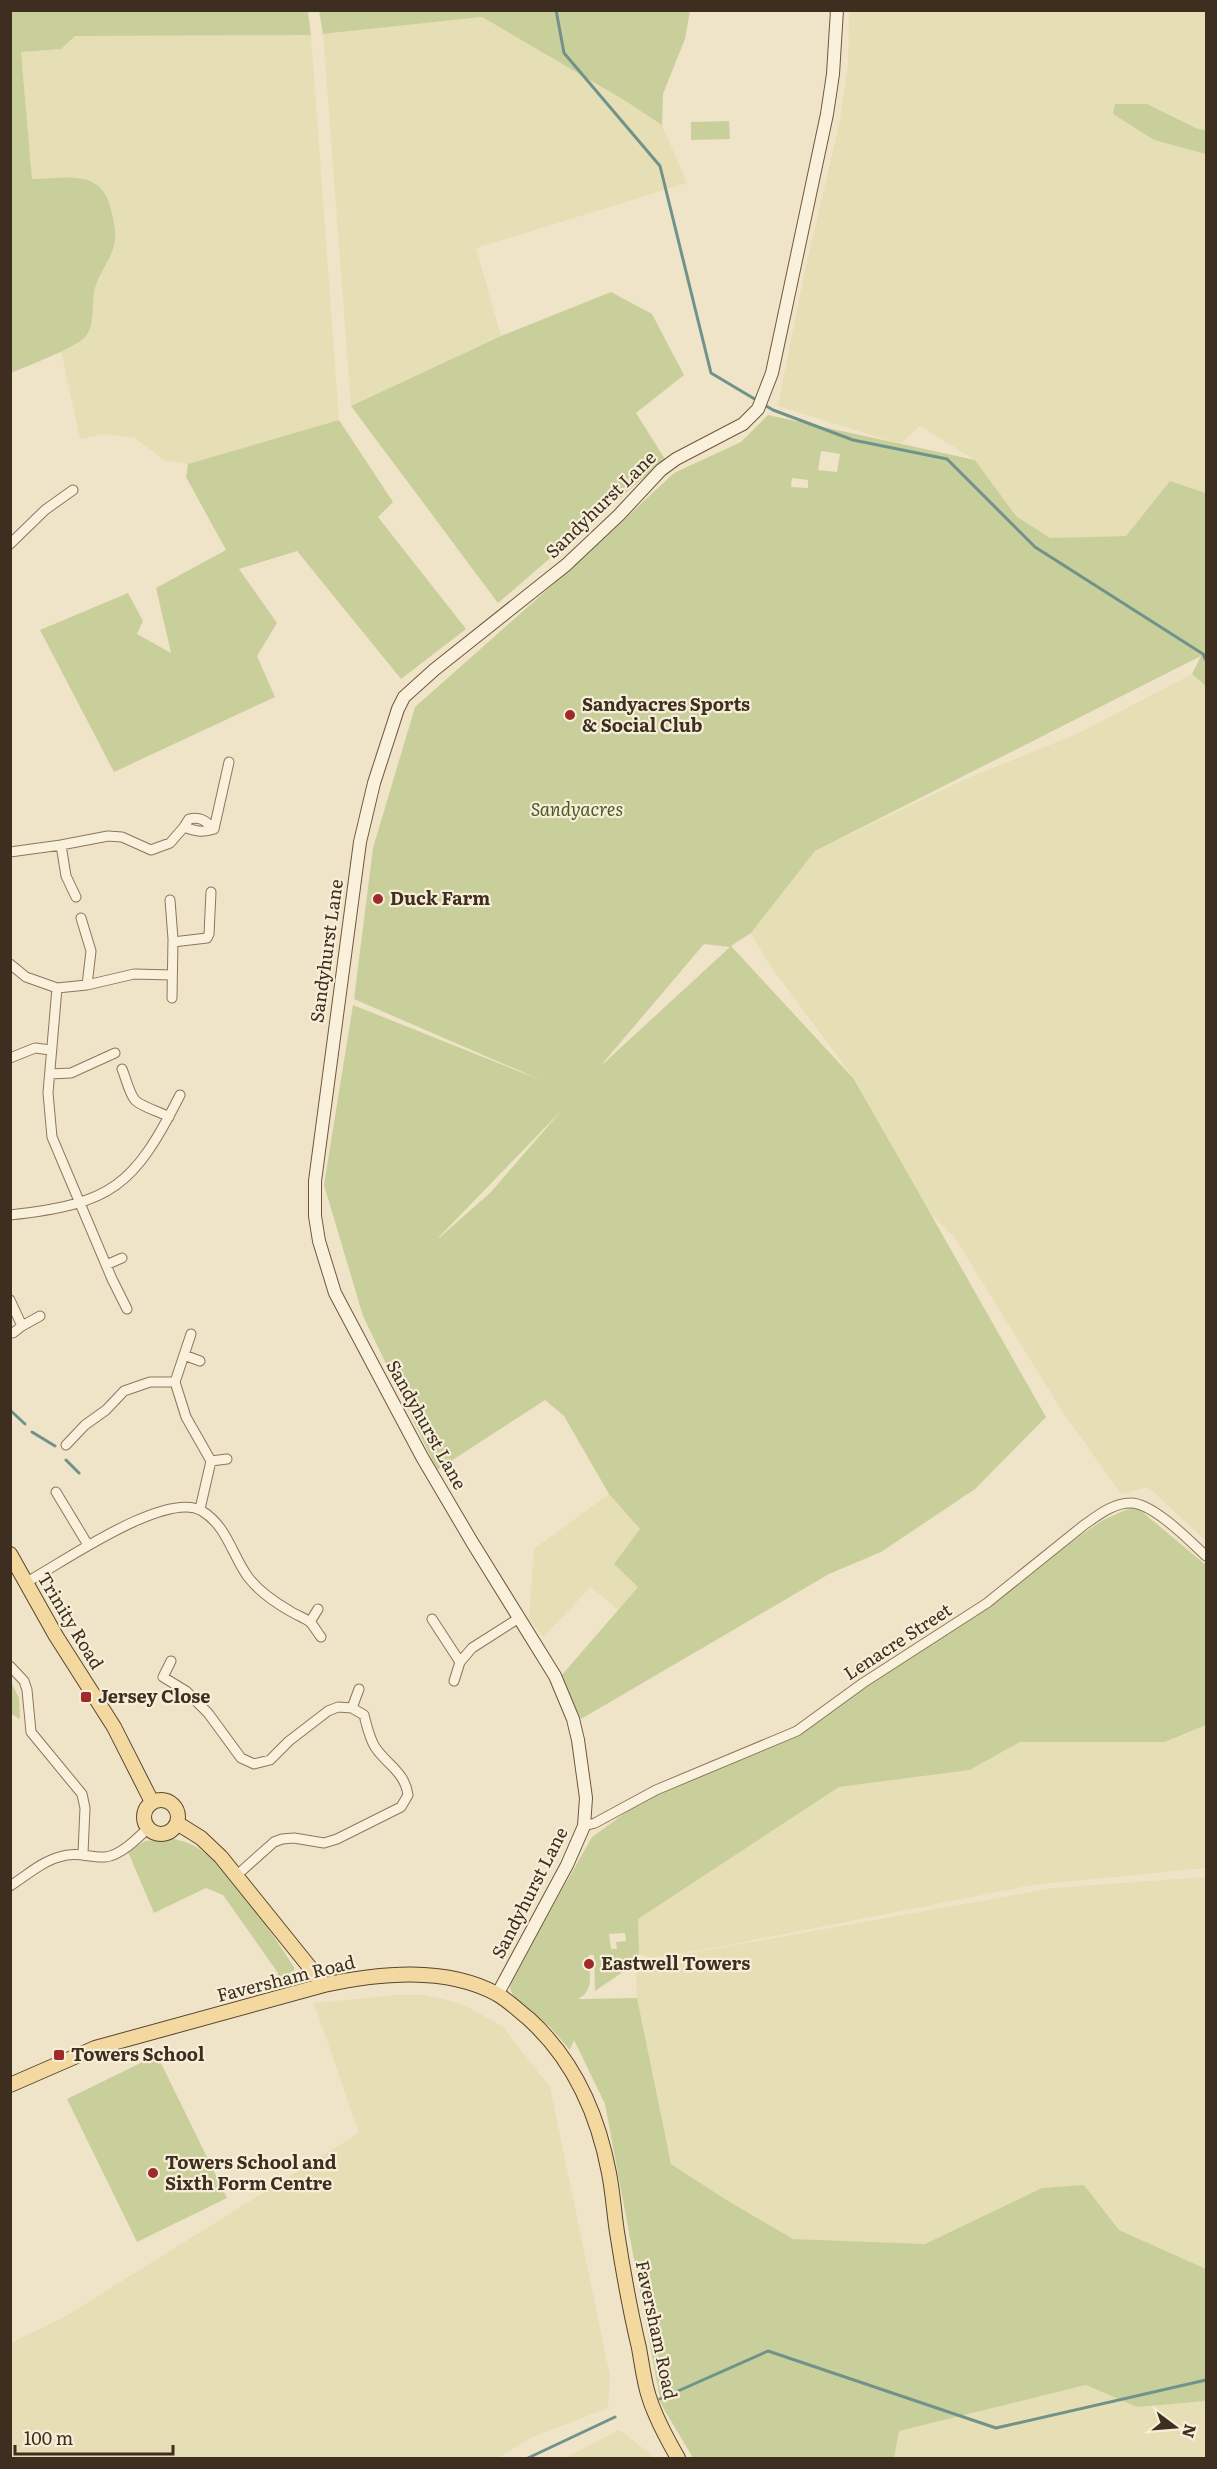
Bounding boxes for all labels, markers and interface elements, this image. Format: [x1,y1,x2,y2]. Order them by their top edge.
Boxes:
street label: Sandyhurst Lane [539,444,661,564]
place label: Sandyacres Sports & Social Club [582,690,750,738]
marker: Sandyacres Sports & Social Club [563,708,577,722]
park label: Sandyacres [531,795,623,822]
street label: Sandyhurst Lane [302,877,349,1024]
place label: Duck Farm [390,884,490,911]
marker: Duck Farm [371,892,385,906]
street label: Sandyhurst Lane [380,1355,474,1494]
street label: Trinity Road [31,1566,111,1674]
street label: Lenacre Street [838,1595,957,1686]
place label: Jersey Close [98,1682,210,1709]
marker: Jersey Close [79,1690,93,1704]
street label: Sandyhurst Lane [484,1822,573,1963]
street label: Faversham Road [214,1947,358,2008]
place label: Eastwell Towers [601,1949,750,1976]
marker: Eastwell Towers [582,1957,596,1971]
place label: Towers School [71,2040,205,2067]
marker: Towers School [52,2048,66,2062]
place label: Towers School and Sixth Form Centre [165,2148,337,2196]
marker: Towers School and Sixth Form Centre [146,2166,160,2180]
street label: Faversham Road [630,2258,685,2402]
north arrow [1145,2397,1205,2457]
scale bar [15,2418,172,2456]
text: N [1177,2422,1204,2441]
text: 100 m [24,2424,73,2451]

